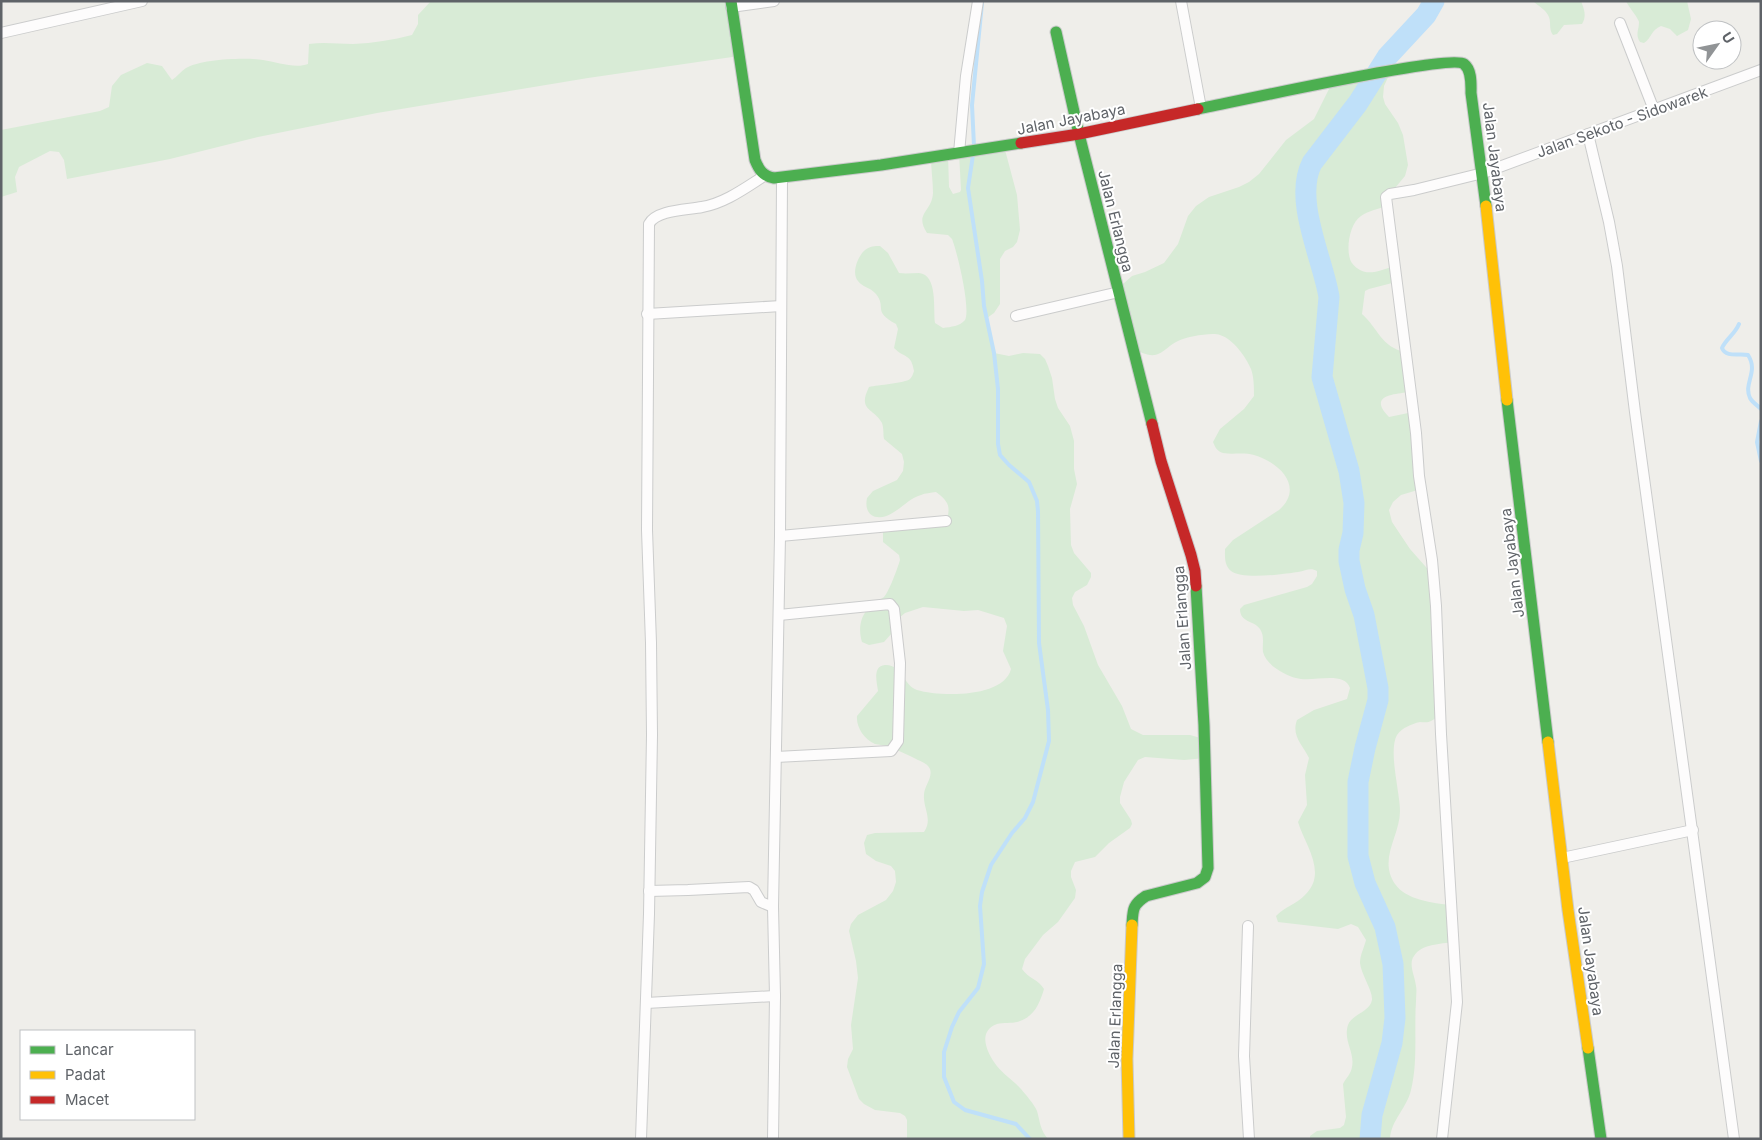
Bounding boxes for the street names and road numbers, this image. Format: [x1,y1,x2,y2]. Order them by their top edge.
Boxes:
street label: Jalan Sekoto - Sidowarek [1534,82,1711,162]
street label: Jalan Jayabaya [1015,99,1127,139]
street label: Jalan Jayabaya [1479,101,1511,213]
street label: Jalan Erlangga [1094,168,1138,274]
street label: Jalan Jayabaya [1496,507,1528,619]
street label: Jalan Erlangga [1169,565,1195,671]
street label: Jalan Jayabaya [1574,905,1608,1017]
street label: Jalan Erlangga [1104,963,1126,1069]

